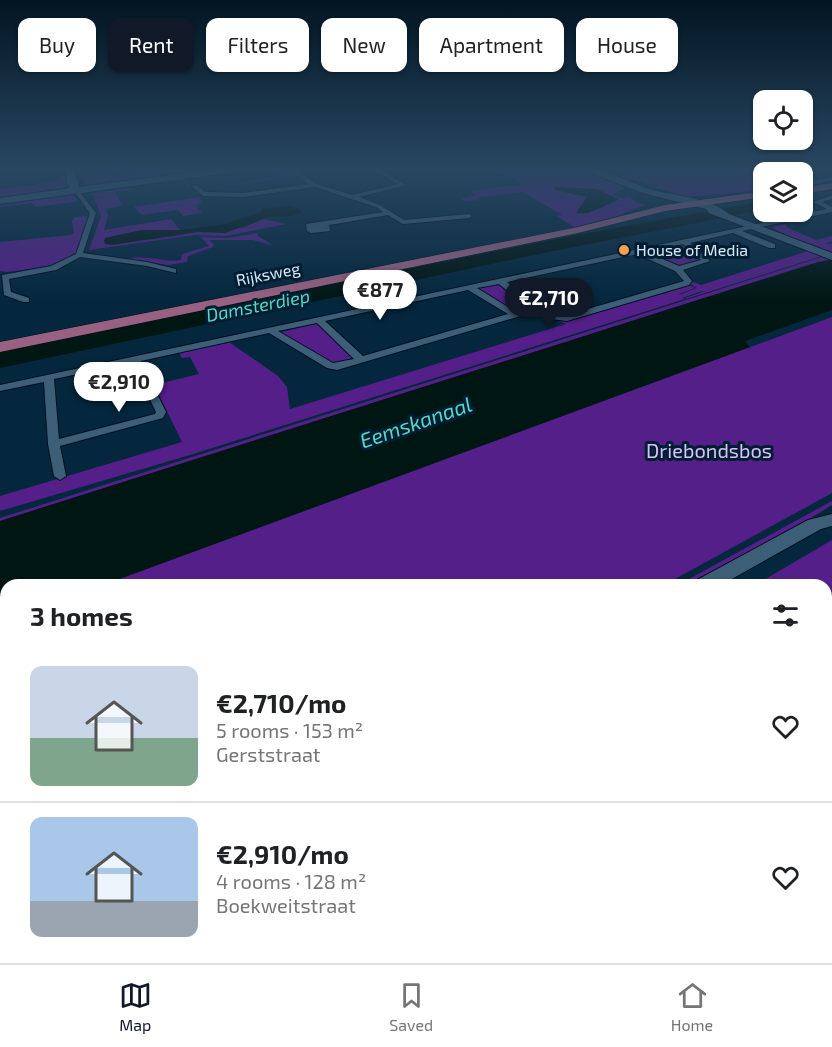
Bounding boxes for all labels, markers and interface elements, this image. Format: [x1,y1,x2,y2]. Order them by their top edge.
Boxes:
chip: Buy [18,18,96,72]
chip: Rent [108,18,194,72]
chip: Filters [206,18,309,72]
chip: New [321,18,407,72]
chip: Apartment [419,18,564,72]
chip: House [576,18,678,72]
map controls [753,90,813,222]
button: locate [753,90,813,150]
button: layers [753,162,813,222]
place label: House of Media [636,240,748,259]
marker: House of Media [617,243,631,257]
street label: Rijksweg [234,258,302,290]
pin: €877 [344,270,416,321]
text: €877 [357,277,403,301]
pin: €2,710 [500,278,598,329]
water label: Damsterdiep [204,284,312,326]
text: €2,710 [519,285,579,309]
pin: €2,910 [70,362,168,413]
text: €2,910 [88,369,150,393]
water label: Eemskanaal [356,391,475,452]
park label: Driebondsbos [646,438,772,462]
icon: filters [769,599,802,632]
text: 3 homes [30,600,133,631]
text: €2,710/mo [216,687,346,718]
icon: home [78,690,150,762]
icon: heart [769,710,802,743]
text: 5 rooms · 153 m² [216,718,363,742]
text: Gerststraat [216,742,320,766]
text: €2,910/mo [216,838,349,869]
icon: home [78,841,150,913]
icon: heart [769,861,802,894]
text: 4 rooms · 128 m² [216,869,366,893]
text: Boekweitstraat [216,893,356,917]
tab: Map [119,979,152,1034]
tab: Saved [389,979,433,1034]
tab: Home [671,979,713,1034]

